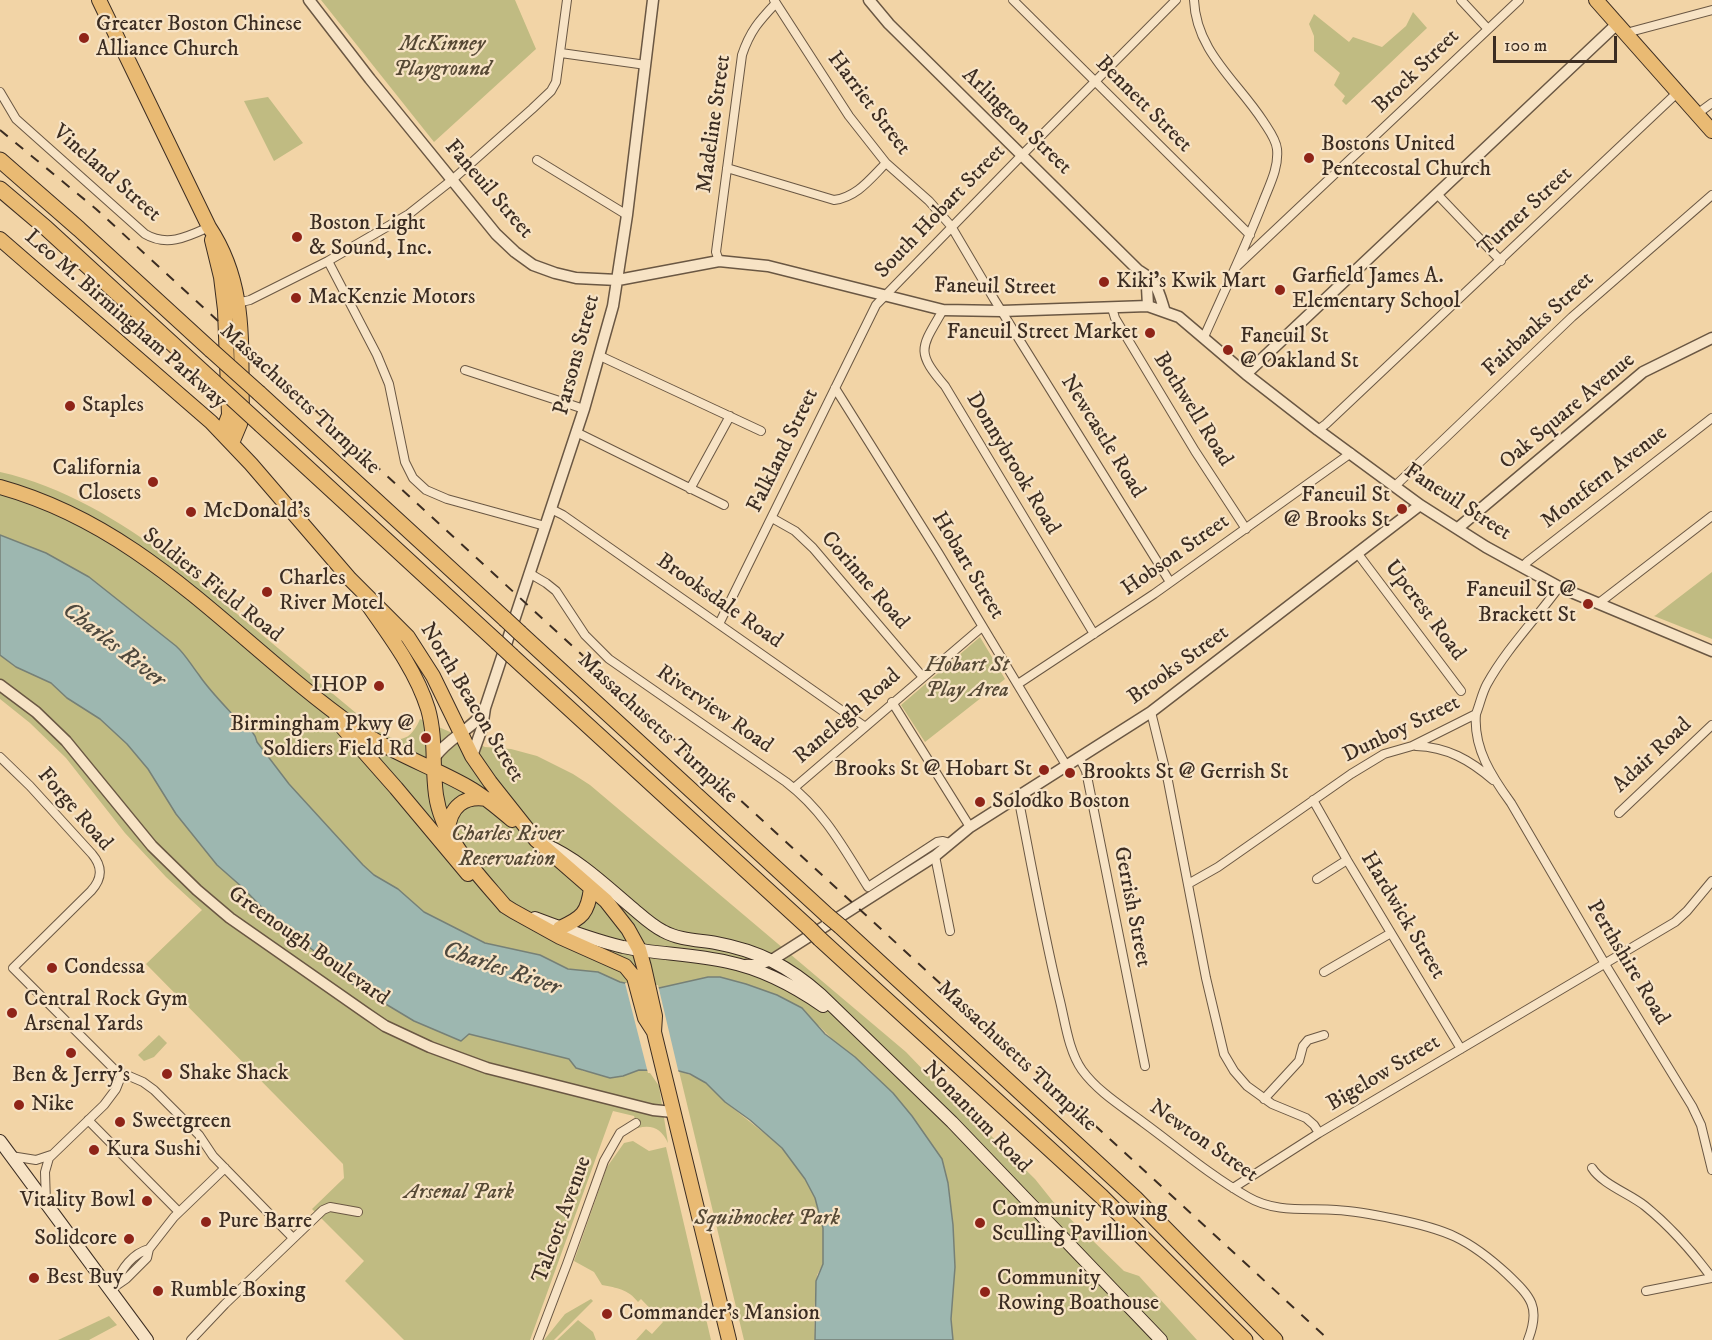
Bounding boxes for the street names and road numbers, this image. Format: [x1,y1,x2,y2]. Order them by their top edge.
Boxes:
street label: Brock Street [1368,24,1466,120]
street label: Harriet Street [821,47,915,161]
street label: Bennett Street [1089,51,1197,159]
street label: Madeline Street [692,53,738,195]
street label: Arlington Street [956,63,1076,181]
street label: Vineland Street [46,120,166,228]
street label: Faneuil Street [438,135,538,245]
street label: South Hobart Street [870,139,1012,285]
street label: Turner Street [1473,162,1579,262]
street label: Leo M. Birmingham Parkway [18,225,232,415]
street label: Fairbanks Street [1478,267,1600,383]
street label: Faneuil Street [934,274,1056,302]
street label: Parsons Street [549,292,607,418]
street label: Massachusetts Turnpike [213,319,385,481]
street label: Bothwell Road [1146,348,1238,472]
street label: Oak Square Avenue [1495,348,1641,476]
street label: Newcastle Road [1054,371,1150,503]
street label: Falkland Street [743,385,825,517]
street label: Donnybrook Road [959,388,1065,540]
street label: Montfern Avenue [1537,421,1673,535]
street label: Faneuil Street [1399,459,1515,547]
street label: Hobart Street [925,508,1009,624]
street label: Hobson Street [1117,509,1235,603]
street label: Soldiers Field Road [137,523,287,649]
street label: Corinne Road [814,527,914,635]
street label: Brooksdale Road [651,549,787,655]
street label: Upcrest Road [1378,556,1470,666]
street label: North Beacon Street [413,619,529,787]
street label: Brooks Street [1123,621,1235,711]
street label: Massachusetts Turnpike [571,648,743,810]
street label: Riverview Road [651,660,777,760]
street label: Ranelegh Road [789,664,907,770]
street label: Dunboy Street [1339,690,1465,770]
street label: Adair Road [1608,713,1698,799]
street label: Forge Road [31,763,117,857]
street label: Gerrish Street [1106,845,1156,969]
street label: Hardwick Street [1354,848,1450,984]
street label: Greenough Boulevard [222,882,394,1012]
street label: Perthshire Road [1580,896,1674,1030]
street label: Massachusetts Turnpike [930,976,1102,1138]
street label: Bigelow Street [1323,1030,1445,1118]
street label: Nonantum Road [916,1057,1036,1179]
street label: Newton Street [1144,1095,1262,1189]
street label: Talcott Avenue [528,1153,598,1287]

